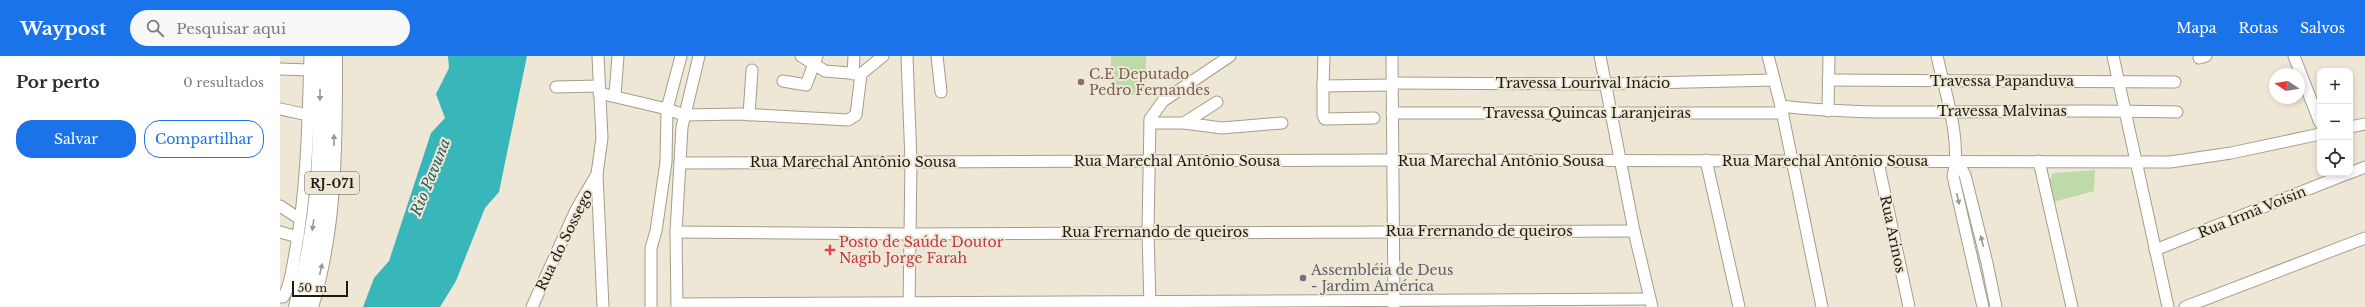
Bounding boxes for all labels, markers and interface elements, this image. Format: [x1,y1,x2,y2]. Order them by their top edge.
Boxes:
search box [130,10,410,46]
text: Waypost [20,17,106,40]
icon: search [144,17,166,39]
text: Pesquisar aqui [176,19,286,38]
text: Mapa [2176,19,2217,37]
text: Rotas [2239,19,2278,37]
text: Salvos [2300,19,2345,37]
place label: C.E Deputado Pedro Fernandes [1089,65,1210,99]
north arrow [2269,68,2305,104]
map controls [2317,68,2353,176]
button: + [2317,68,2353,104]
text: Por perto [16,72,100,93]
street label: Travessa Papanduva [1930,72,2074,90]
text: 0 resultados [183,74,264,91]
street label: Travessa Lourival Inácio [1496,74,1670,92]
marker: C.E Deputado Pedro Fernandes [1076,77,1086,87]
one-way arrow [317,89,323,102]
street label: Travessa Malvinas [1937,102,2067,120]
street label: Travessa Quincas Laranjeiras [1483,104,1691,122]
button: − [2317,104,2353,140]
button: Salvar [16,120,136,158]
button: Compartilhar [144,120,264,158]
one-way arrow [331,133,337,146]
water label: Rio Pavuna [405,135,454,220]
button: locate [2317,140,2353,176]
street label: Rua Marechal Antônio Sousa [1074,152,1281,170]
street label: Rua Marechal Antônio Sousa [1398,152,1605,170]
street label: Rua Marechal Antônio Sousa [1722,152,1929,170]
street label: Rua Marechal Antônio Sousa [750,153,957,171]
road number: RJ-071 [305,172,359,194]
street label: Rua Irmã Voisin [2195,182,2309,242]
street label: Rua do Sossego [532,186,596,294]
one-way arrow [1956,193,1962,205]
street label: Rua Arinos [1876,194,1910,274]
one-way arrow [310,219,316,231]
street label: Rua Frernando de queiros [1385,222,1573,240]
street label: Rua Frernando de queiros [1061,223,1249,241]
place label: Posto de Saúde Doutor Nagib Jorge Farah [839,233,1004,267]
one-way arrow [1978,235,1984,248]
marker: Posto de Saúde Doutor Nagib Jorge Farah [824,244,836,256]
place label: Assembléia de Deus - Jardim América [1310,261,1453,295]
one-way arrow [318,263,324,276]
marker: Assembléia de Deus - Jardim América [1298,273,1308,283]
scale bar [292,279,348,298]
text: 50 m [298,281,327,295]

